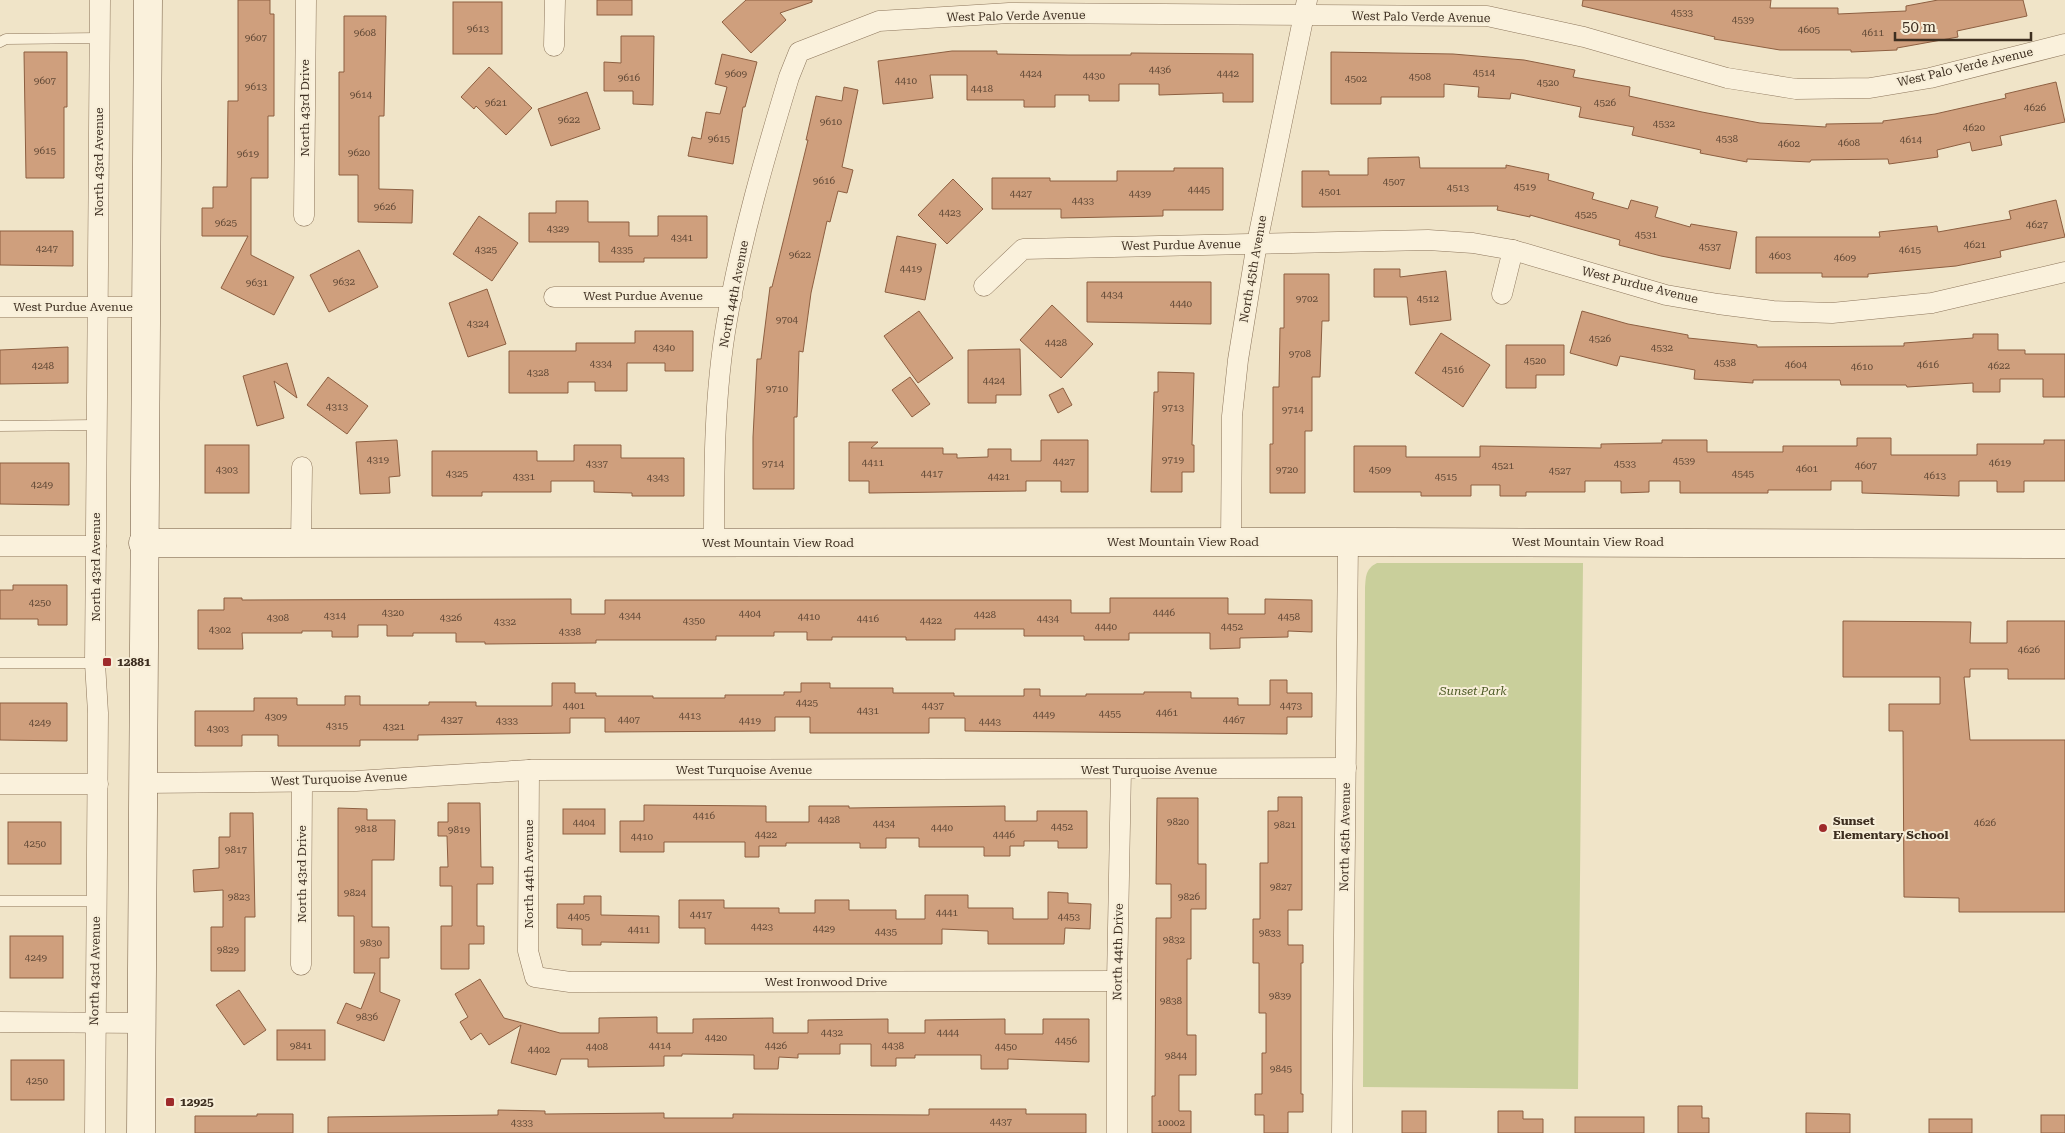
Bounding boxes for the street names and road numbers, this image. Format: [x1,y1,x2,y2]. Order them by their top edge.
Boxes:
street label: West Palo Verde Avenue [946,8,1086,24]
street label: West Palo Verde Avenue [1351,9,1491,25]
street label: West Palo Verde Avenue [1896,44,2035,89]
street label: North 43rd Drive [298,59,312,157]
street label: North 43rd Avenue [92,107,106,217]
street label: North 45th Avenue [1237,214,1269,324]
street label: West Purdue Avenue [1121,237,1241,253]
street label: North 44th Avenue [717,239,751,349]
street label: West Purdue Avenue [1580,264,1700,306]
street label: West Purdue Avenue [583,289,703,303]
street label: West Purdue Avenue [13,300,133,314]
street label: North 43rd Avenue [89,512,103,622]
street label: West Mountain View Road [1107,535,1259,549]
street label: West Mountain View Road [1512,535,1664,549]
street label: West Mountain View Road [702,536,854,550]
street label: West Turquoise Avenue [676,763,813,777]
street label: West Turquoise Avenue [1081,763,1218,777]
street label: West Turquoise Avenue [271,770,408,788]
street label: North 45th Avenue [1337,782,1353,892]
street label: North 44th Avenue [522,819,536,928]
street label: North 43rd Drive [295,825,309,923]
street label: North 44th Drive [1110,903,1126,1001]
street label: North 43rd Avenue [87,916,103,1026]
street label: West Ironwood Drive [765,975,888,989]

